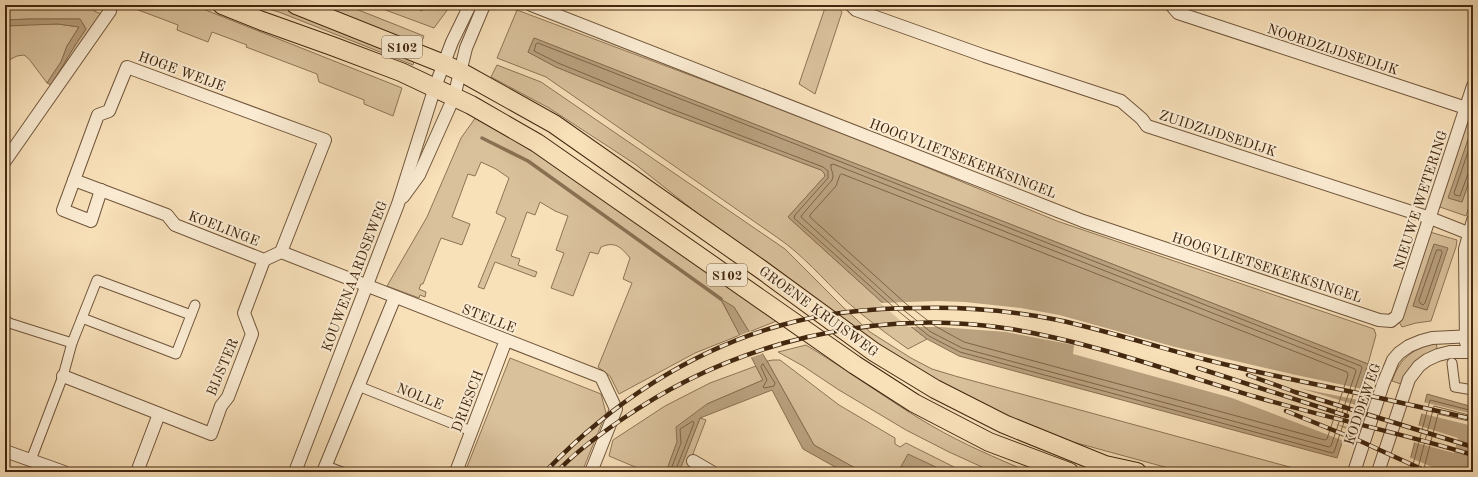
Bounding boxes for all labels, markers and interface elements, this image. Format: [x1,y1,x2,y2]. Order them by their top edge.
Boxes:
street label: NOORDZIJDSEDIJK [1265,22,1400,78]
road number: S102 [382,36,422,58]
street label: HOGE WEIJE [136,50,227,94]
street label: ZUIDZIJDSEDIJK [1157,108,1278,160]
street label: HOOGVLIETSEKERKSINGEL [867,117,1058,201]
street label: NIEUWE WETERING [1392,129,1450,272]
street label: KOUWENAARDSEWEG [320,199,390,354]
street label: KOELINGE [186,209,261,249]
street label: HOOGVLIETSEKERKSINGEL [1170,230,1364,305]
road number: S102 [707,264,747,286]
street label: GROENE KRUISWEG [756,264,881,360]
street label: STELLE [460,302,518,336]
street label: BIJSTER [205,337,241,398]
street label: KODDEWEG [1342,361,1384,447]
street label: DRIESCH [450,368,486,434]
street label: NOLLE [394,381,445,413]

